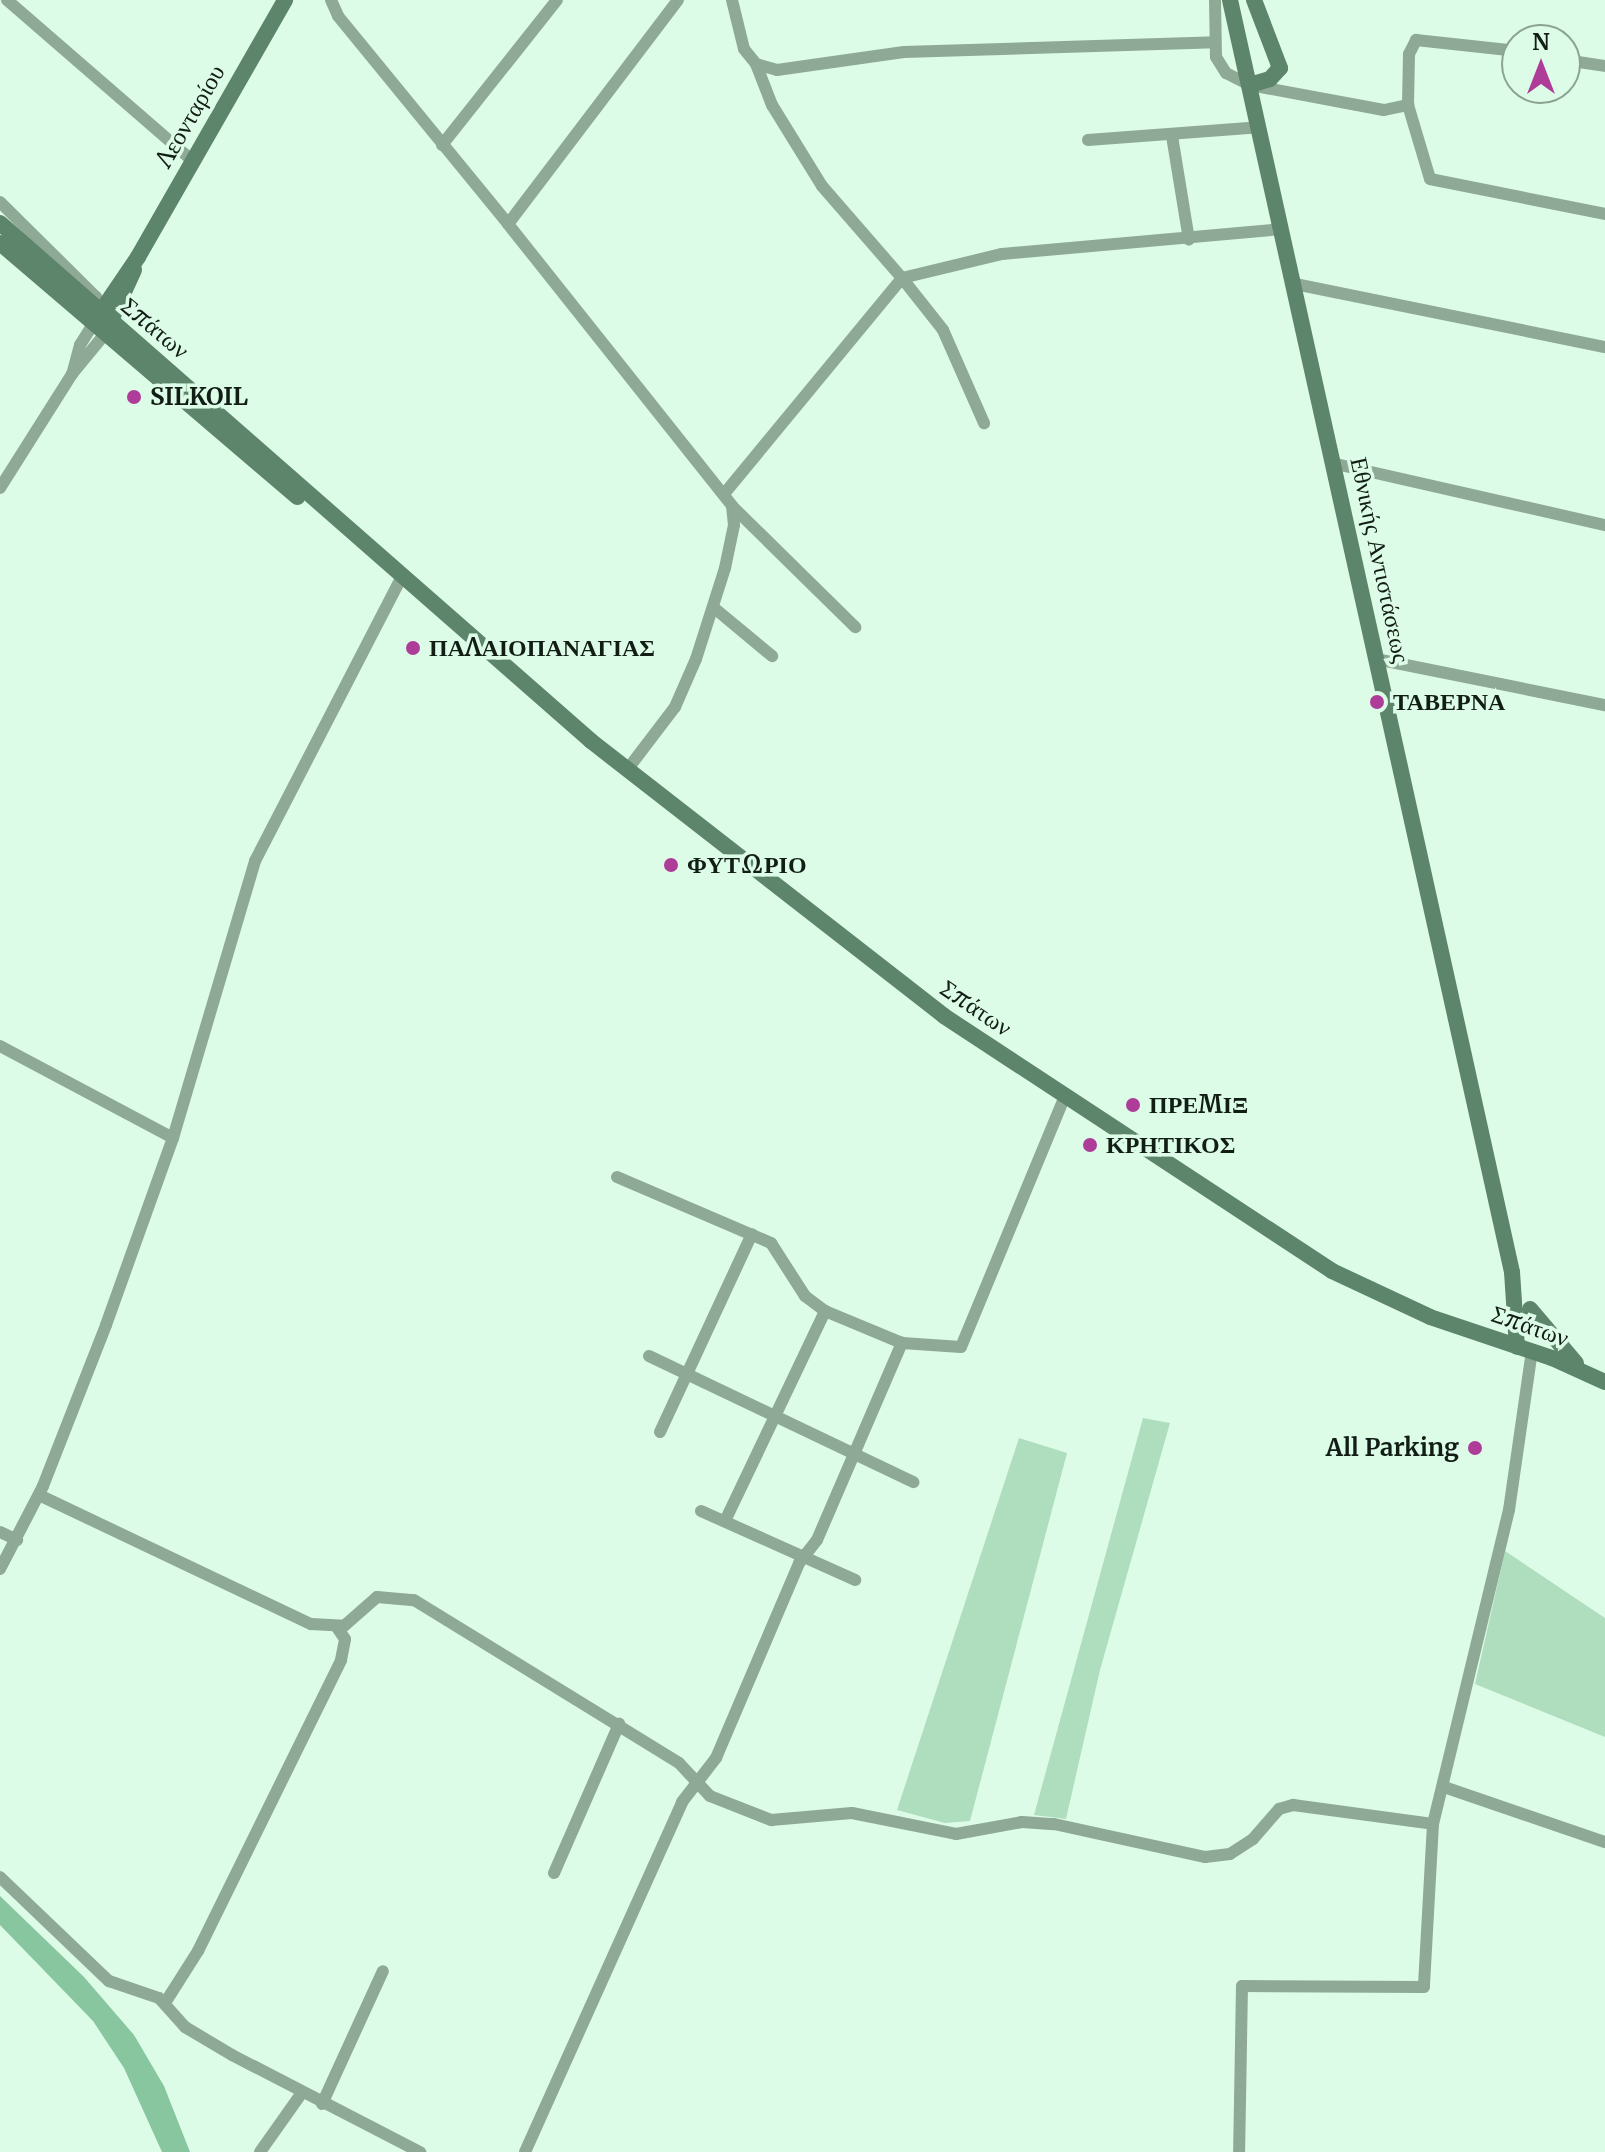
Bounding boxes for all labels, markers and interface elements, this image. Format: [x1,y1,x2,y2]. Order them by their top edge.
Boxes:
north arrow [1501,24,1581,104]
text: N [1532,28,1550,56]
street label: Λεονταρίου [149,60,231,172]
street label: Σπάτων [115,291,195,365]
place label: SILKOIL [150,383,248,411]
marker: SILKOIL [125,388,143,406]
street label: Εθνικής Αντιστάσεως [1344,455,1416,665]
place label: ΠΑΛΑΙΟΠΑΝΑΓΙΑΣ [429,634,655,662]
marker: ΠΑΛΑΙΟΠΑΝΑΓΙΑΣ [404,639,422,657]
place label: ΤΑΒΕΡΝΑ [1393,688,1505,716]
marker: ΤΑΒΕΡΝΑ [1368,693,1386,711]
place label: ΦΥΤΩΡΙΟ [687,851,807,879]
marker: ΦΥΤΩΡΙΟ [662,856,680,874]
street label: Σπάτων [935,974,1017,1042]
place label: ΠΡΕΜΙΞ [1149,1091,1248,1119]
marker: ΠΡΕΜΙΞ [1124,1096,1142,1114]
place label: ΚΡΗΤΙΚΟΣ [1106,1131,1235,1159]
marker: ΚΡΗΤΙΚΟΣ [1081,1136,1099,1154]
street label: Σπάτων [1488,1299,1572,1353]
place label: All Parking [1326,1434,1459,1462]
marker: All Parking [1466,1439,1484,1457]

